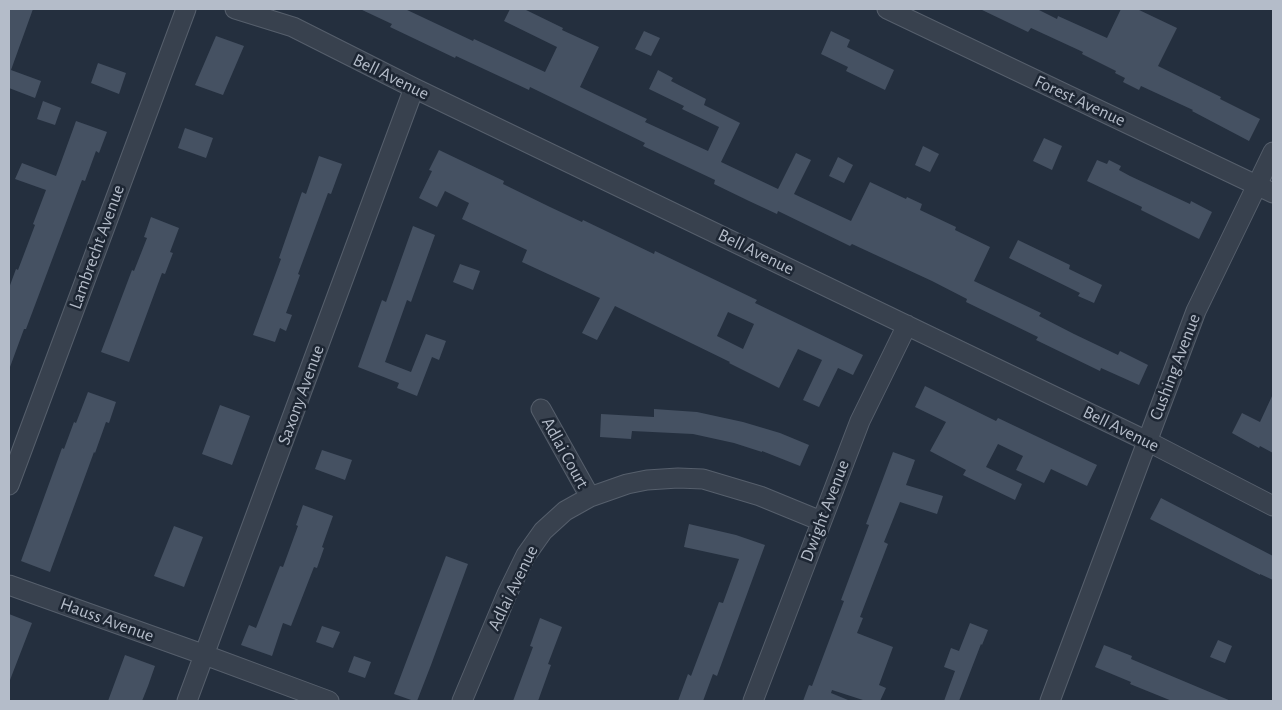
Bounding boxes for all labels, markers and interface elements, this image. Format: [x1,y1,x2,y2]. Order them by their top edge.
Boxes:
street label: Bell Avenue [349,49,433,105]
street label: Forest Avenue [1031,71,1129,131]
street label: Lambrecht Avenue [65,182,129,312]
street label: Bell Avenue [714,224,798,280]
street label: Cushing Avenue [1145,311,1205,423]
street label: Saxony Avenue [273,342,329,448]
street label: Bell Avenue [1079,401,1163,457]
street label: Adlai Court [537,414,593,492]
street label: Dwight Avenue [796,457,854,565]
street label: Adlai Avenue [483,542,543,634]
street label: Hauss Avenue [57,593,157,647]

